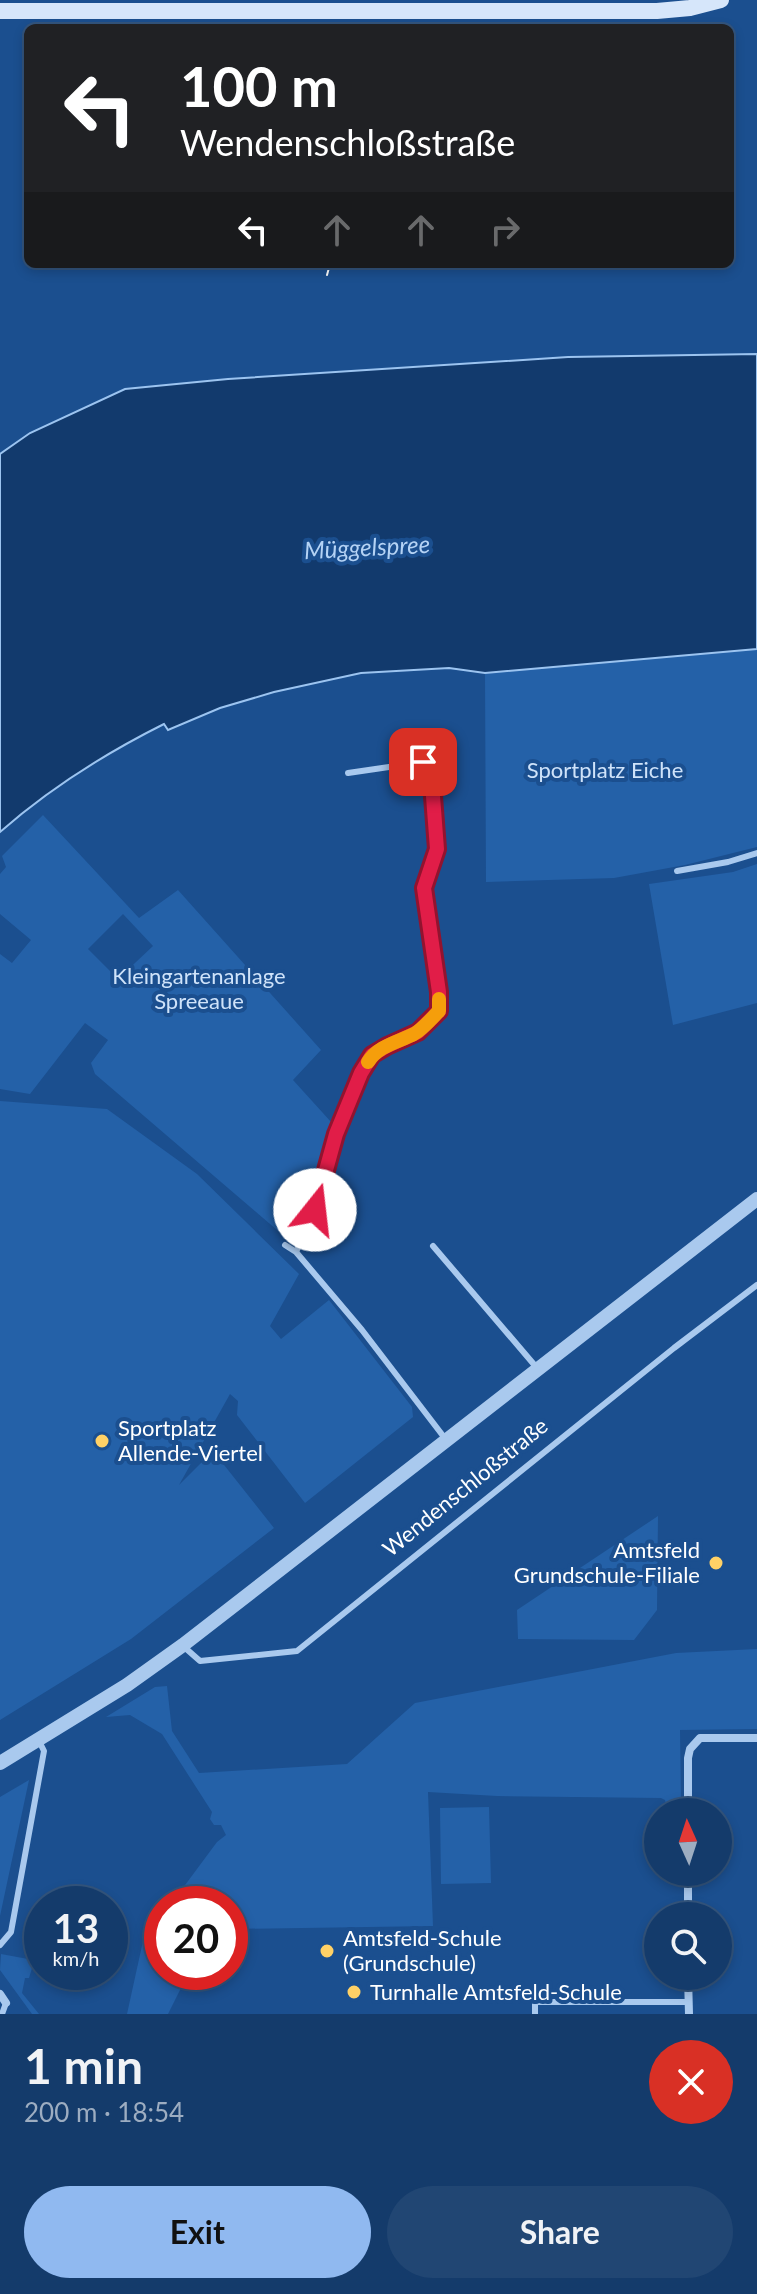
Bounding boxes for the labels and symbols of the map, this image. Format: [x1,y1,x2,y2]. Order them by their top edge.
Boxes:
water label: Müggelspree [303,529,431,564]
pin [389,728,457,796]
park label: Sportplatz Eiche [527,756,683,783]
park label: Kleingartenanlage Spreeaue [112,962,286,1014]
position arrow [273,1168,357,1252]
street label: Wendenschloßstraße [377,1412,553,1562]
place label: Sportplatz Allende-Viertel [118,1414,263,1466]
marker: Sportplatz Allende-Viertel [93,1432,111,1450]
place label: Amtsfeld Grundschule-Filiale [514,1536,700,1588]
marker: Amtsfeld Grundschule-Filiale [707,1554,725,1572]
north arrow [644,1798,732,1886]
speed limit sign: 20 [144,1886,248,1990]
place label: Amtsfeld-Schule (Grundschule) [343,1924,502,1976]
marker: Amtsfeld-Schule (Grundschule) [318,1942,336,1960]
place label: Turnhalle Amtsfeld-Schule [370,1978,622,2005]
marker: Turnhalle Amtsfeld-Schule [345,1983,363,2001]

